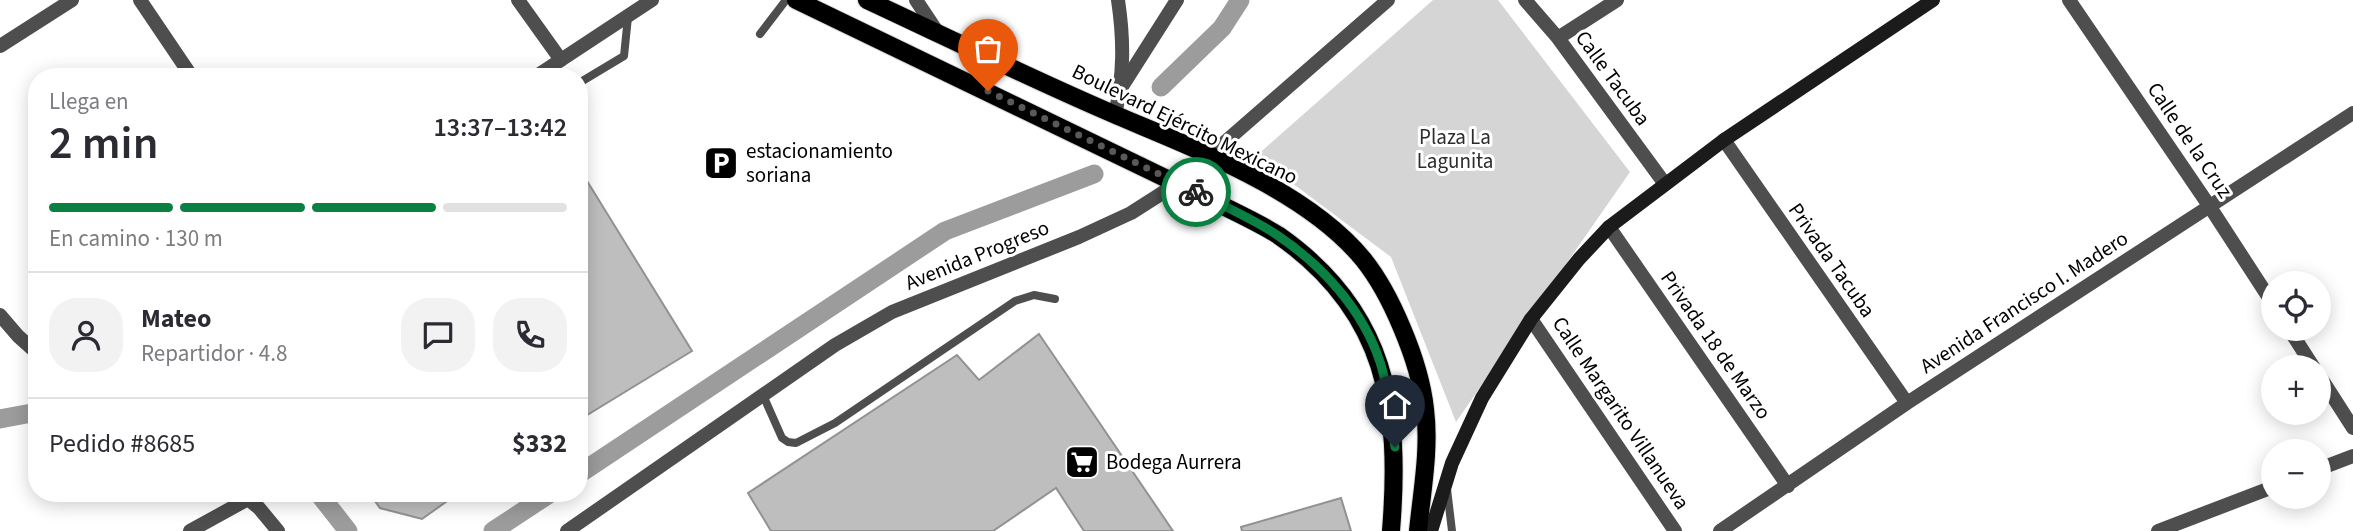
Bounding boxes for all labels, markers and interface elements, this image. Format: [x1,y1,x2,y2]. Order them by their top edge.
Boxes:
pin [958,19,1018,91]
street label: Calle Tacuba [1568,24,1658,132]
icon: bag [969,30,1007,68]
street label: Boulevard Ejército Mexicano [1067,56,1303,192]
street label: Calle de la Cruz [2140,76,2240,204]
text: Llega en [49,85,129,118]
text: 13:37–13:42 [434,109,567,146]
text: 2 min [49,111,158,176]
park label: Plaza La Lagunita [1417,122,1493,176]
place label: estacionamiento soriana [746,136,893,190]
parking icon: estacionamiento soriana [702,144,740,182]
courier [1161,157,1231,227]
icon: bike [1177,173,1215,211]
street label: Privada Tacuba [1781,197,1883,323]
street label: Avenida Progreso [900,212,1054,298]
text: En camino · 130 m [49,222,223,255]
street label: Avenida Francisco I. Madero [1914,223,2134,381]
street label: Privada 18 de Marzo [1653,265,1779,425]
map controls [2261,271,2331,509]
button: locate [2261,271,2331,341]
button: person [49,298,123,372]
button: chat [401,298,475,372]
button: phone [493,298,567,372]
text: Mateo [141,300,211,337]
street label: Calle Margarito Villanueva [1545,310,1697,516]
text: Repartidor · 4.8 [141,337,287,370]
button: + [2261,355,2331,425]
pin [1365,375,1425,447]
icon: home [1376,386,1414,424]
text: Pedido #8685 [49,425,195,462]
text: $332 [512,425,567,462]
button: − [2261,439,2331,509]
supermarket icon: Bodega Aurrera [1063,443,1101,481]
place label: Bodega Aurrera [1106,447,1241,477]

